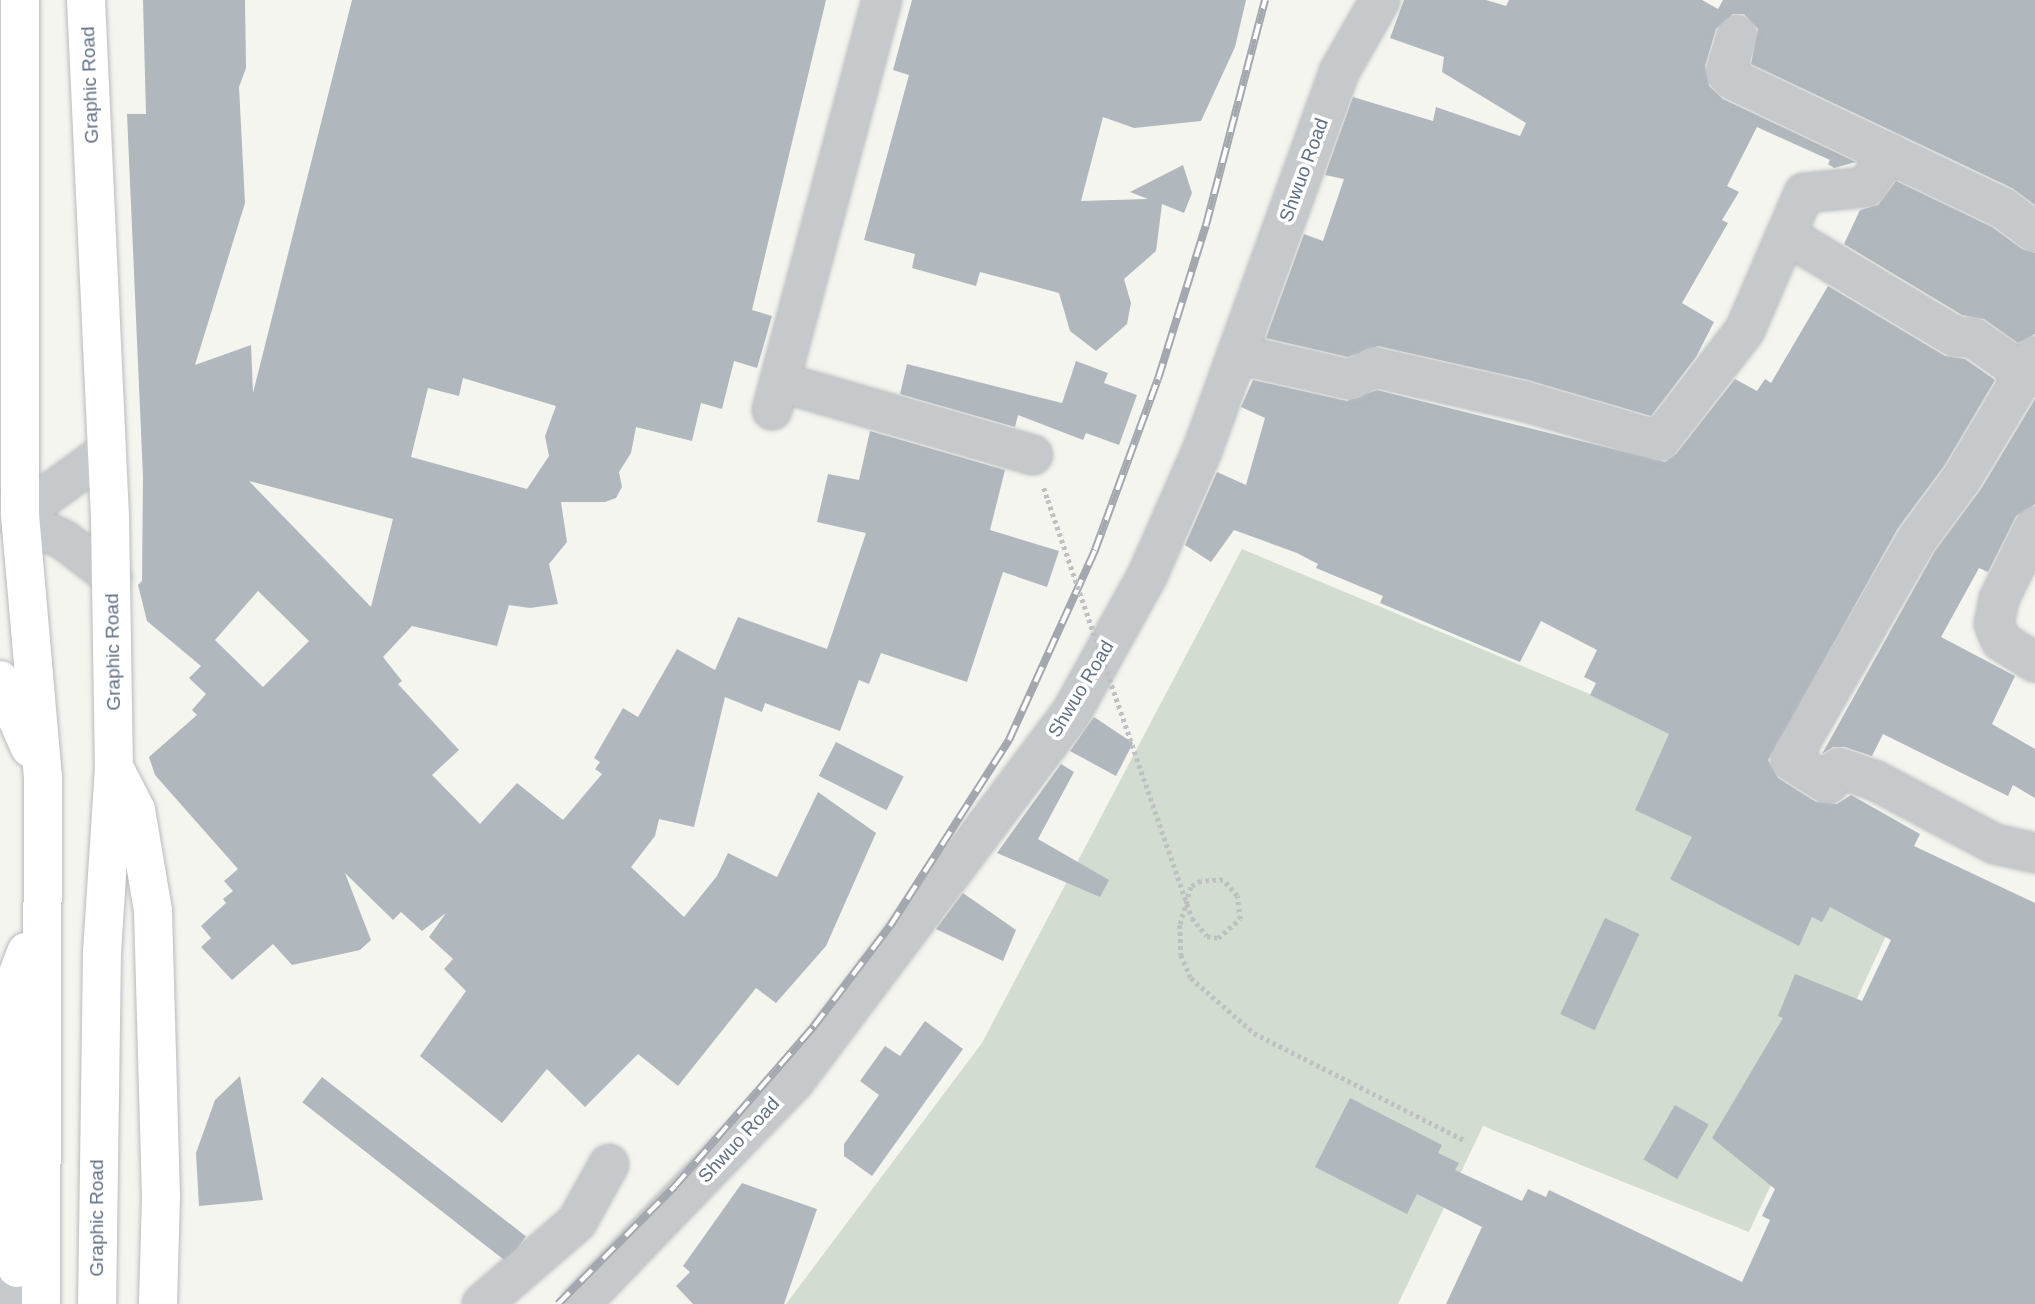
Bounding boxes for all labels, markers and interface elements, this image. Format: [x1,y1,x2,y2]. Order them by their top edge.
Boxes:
street label: Graphic Road [77,26,103,144]
street label: Shwuo Road [1275,115,1333,225]
street label: Graphic Road [101,593,125,711]
street label: Shwuo Road [1043,637,1119,741]
street label: Shwuo Road [694,1092,784,1188]
street label: Graphic Road [86,1159,108,1277]

